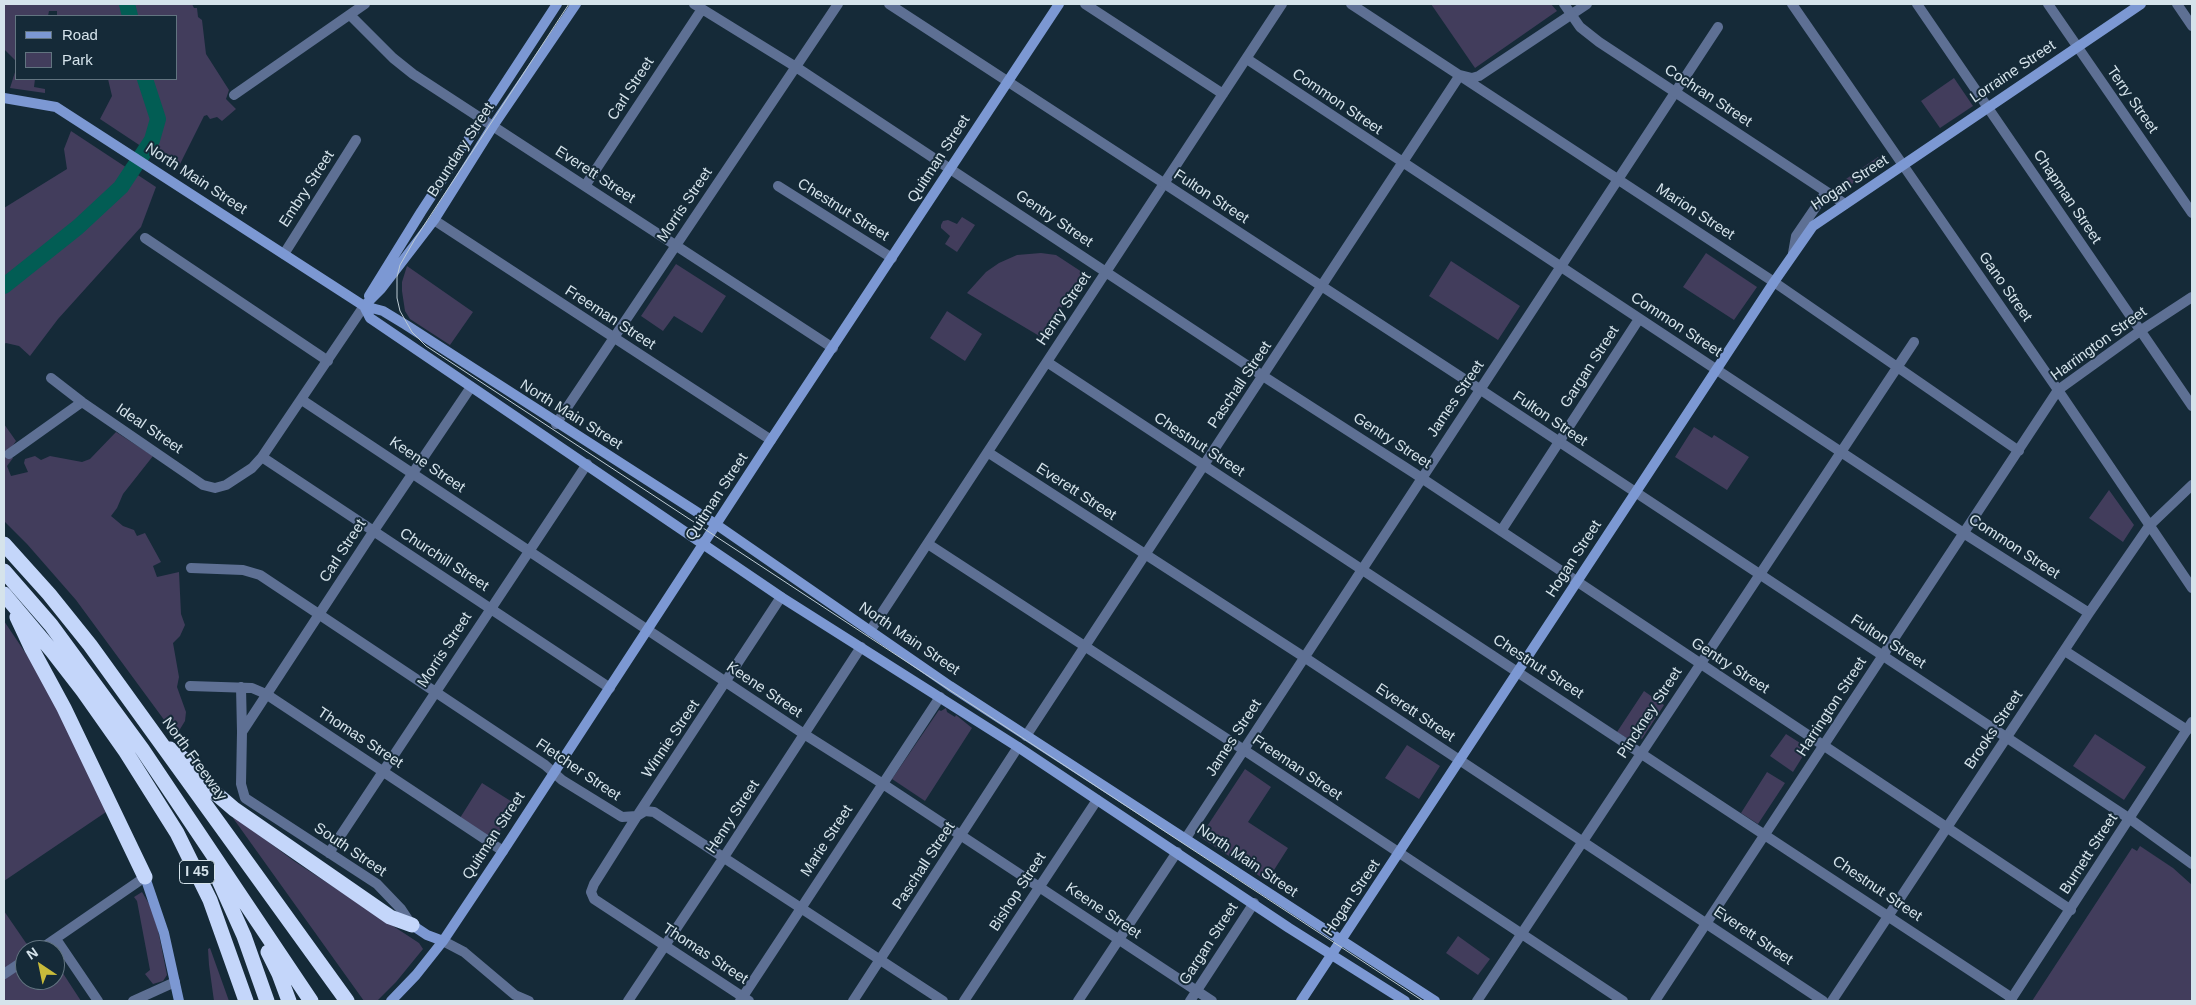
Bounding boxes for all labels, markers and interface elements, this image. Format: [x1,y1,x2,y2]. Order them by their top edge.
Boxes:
legend [15,15,178,80]
text: Road [62,26,98,43]
street label: Lorraine Street [1967,37,2059,107]
text: Park [62,51,93,68]
street label: Carl Street [604,54,658,124]
street label: Cochran Street [1661,61,1755,131]
street label: Terry Street [2102,63,2162,137]
street label: Common Street [1288,65,1386,139]
street label: Boundary Street [424,100,498,200]
street label: Quitman Street [904,112,974,206]
street label: North Main Street [142,139,250,219]
street label: Everett Street [552,142,638,208]
street label: Embry Street [276,147,338,231]
street label: Chapman Street [2029,147,2105,247]
street label: Hogan Street [1808,151,1892,215]
street label: Morris Street [654,164,716,246]
street label: Fulton Street [1170,166,1252,228]
street label: Chestnut Street [794,175,892,245]
street label: Marion Street [1652,180,1738,244]
street label: Gentry Street [1012,187,1096,251]
street label: Gano Street [1974,249,2036,325]
street label: Henry Street [1033,269,1095,349]
street label: Freeman Street [561,282,659,354]
street label: Common Street [1627,289,1725,361]
street label: Harrington Street [2048,303,2150,385]
street label: Gargan Street [1557,323,1623,411]
street label: Paschall Street [1204,338,1276,432]
street label: James Street [1424,357,1488,441]
street label: North Main Street [516,376,626,454]
street label: Fulton Street [1509,388,1591,450]
street label: Ideal Street [112,400,186,458]
street label: Chestnut Street [1150,409,1248,481]
street label: Gentry Street [1350,409,1434,473]
street label: Keene Street [386,433,468,497]
street label: Quitman Street [682,450,752,544]
street label: Everett Street [1033,459,1119,525]
street label: Common Street [1965,511,2063,583]
street label: Carl Street [316,516,370,586]
street label: Hogan Street [1542,517,1606,601]
street label: Churchill Street [396,525,492,595]
street label: North Main Street [855,599,963,679]
street label: Morris Street [414,609,476,691]
street label: Fulton Street [1847,611,1929,673]
street label: Chestnut Street [1489,631,1587,703]
street label: Gentry Street [1688,634,1772,698]
street label: Harrington Street [1793,654,1871,760]
street label: Keene Street [723,658,805,722]
street label: Pinckney Street [1614,664,1686,762]
street label: Everett Street [1372,680,1458,746]
street label: Brooks Street [1961,687,2027,773]
street label: James Street [1202,696,1266,780]
street label: Winnie Street [638,697,704,781]
street label: Thomas Street [314,704,406,772]
street label: North Freeway [158,714,230,804]
street label: Freeman Street [1249,731,1345,805]
street label: Fletcher Street [532,735,624,805]
street label: Henry Street [703,777,763,857]
street label: Quitman Street [459,789,529,883]
street label: Marie Street [797,802,857,880]
street label: Burnett Street [2056,810,2122,898]
street label: South Street [310,819,390,881]
street label: Paschall Street [889,819,959,913]
street label: North Main Street [1193,821,1301,901]
street label: Bishop Street [986,849,1050,935]
street label: Chestnut Street [1829,852,1925,926]
street label: Hogan Street [1320,856,1384,940]
road number: I 45 [180,860,214,884]
street label: Keene Street [1062,879,1144,943]
street label: Gargan Street [1176,900,1242,988]
street label: Everett Street [1710,903,1796,969]
street label: Thomas Street [659,920,751,988]
north arrow [15,940,65,990]
text: N [24,944,41,963]

